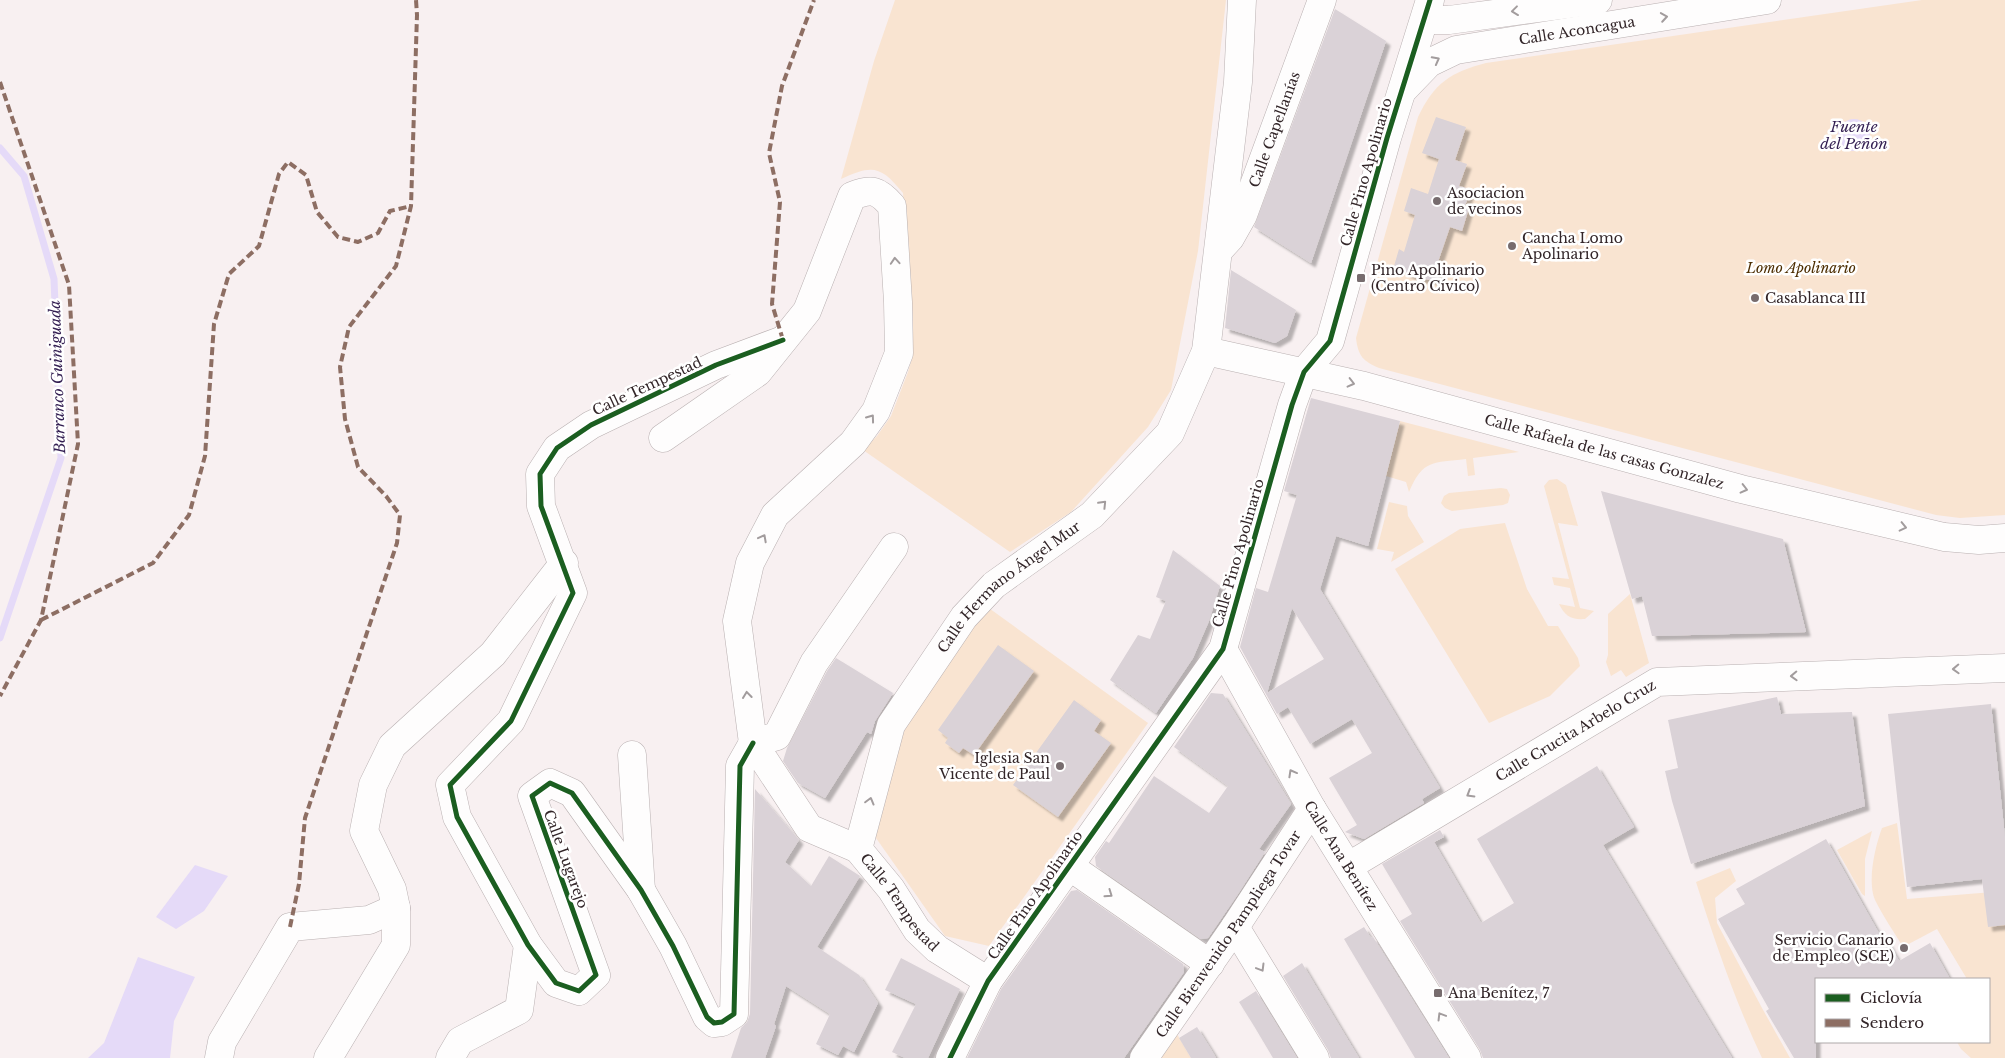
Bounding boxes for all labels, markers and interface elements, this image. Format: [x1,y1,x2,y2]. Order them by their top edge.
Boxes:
one-way arrow [1511,5,1519,16]
street label: Calle Aconcagua [1518,12,1637,49]
one-way arrow [1659,12,1668,22]
one-way arrow [1431,56,1440,66]
street label: Calle Capellanías [1245,69,1304,190]
street label: Calle Pino Apolinario [1336,96,1396,248]
water label: Fuente del Peñón [1820,117,1888,153]
place label: Asociacion de vecinos [1446,184,1525,218]
marker: Asociacion de vecinos [1431,195,1443,207]
place label: Cancha Lomo Apolinario [1521,229,1623,263]
marker: Cancha Lomo Apolinario [1506,240,1518,252]
one-way arrow [890,257,901,265]
park label: Lomo Apolinario [1745,259,1856,277]
place label: Pino Apolinario (Centro Cívico) [1371,261,1484,295]
marker: Pino Apolinario (Centro Cívico) [1355,272,1367,284]
place label: Casablanca III [1765,289,1866,307]
marker: Casablanca III [1749,292,1761,304]
water label: Barranco Guiniguada [45,300,69,455]
street label: Calle Tempestad [589,352,705,419]
one-way arrow [1347,377,1356,388]
street label: Calle Rafaela de las casas Gonzalez [1482,410,1726,493]
one-way arrow [865,414,874,424]
street label: Calle Pino Apolinario [1208,477,1268,629]
one-way arrow [1740,483,1749,494]
one-way arrow [1097,500,1106,509]
street label: Calle Hermano Ángel Mur [933,517,1084,656]
one-way arrow [1898,521,1907,532]
one-way arrow [757,534,767,543]
one-way arrow [1952,664,1960,675]
one-way arrow [1790,671,1798,682]
street label: Calle Crucita Arbelo Cruz [1492,676,1659,785]
one-way arrow [742,690,752,699]
place label: Iglesia San Vicente de Paul [938,749,1050,783]
marker: Iglesia San Vicente de Paul [1054,760,1066,772]
one-way arrow [1289,770,1299,779]
one-way arrow [1466,788,1475,798]
one-way arrow [864,797,875,806]
street label: Calle Ana Benítez [1300,798,1382,914]
street label: Calle Lugarejo [540,807,592,911]
street label: Calle Bienvenido Pampliega Tovar [1152,826,1305,1041]
street label: Calle Pino Apolinario [984,827,1086,963]
street label: Calle Tempestad [856,850,943,955]
one-way arrow [1103,888,1112,897]
place label: Servicio Canario de Empleo (SCE) [1773,931,1894,965]
marker: Servicio Canario de Empleo (SCE) [1898,942,1910,954]
one-way arrow [1254,963,1264,972]
legend [1815,978,1990,1043]
place label: Ana Benítez, 7 [1447,984,1550,1002]
marker: Ana Benítez, 7 [1432,987,1444,999]
text: Ciclovía [1860,988,1923,1007]
one-way arrow [1438,1013,1448,1022]
text: Sendero [1860,1013,1924,1032]

